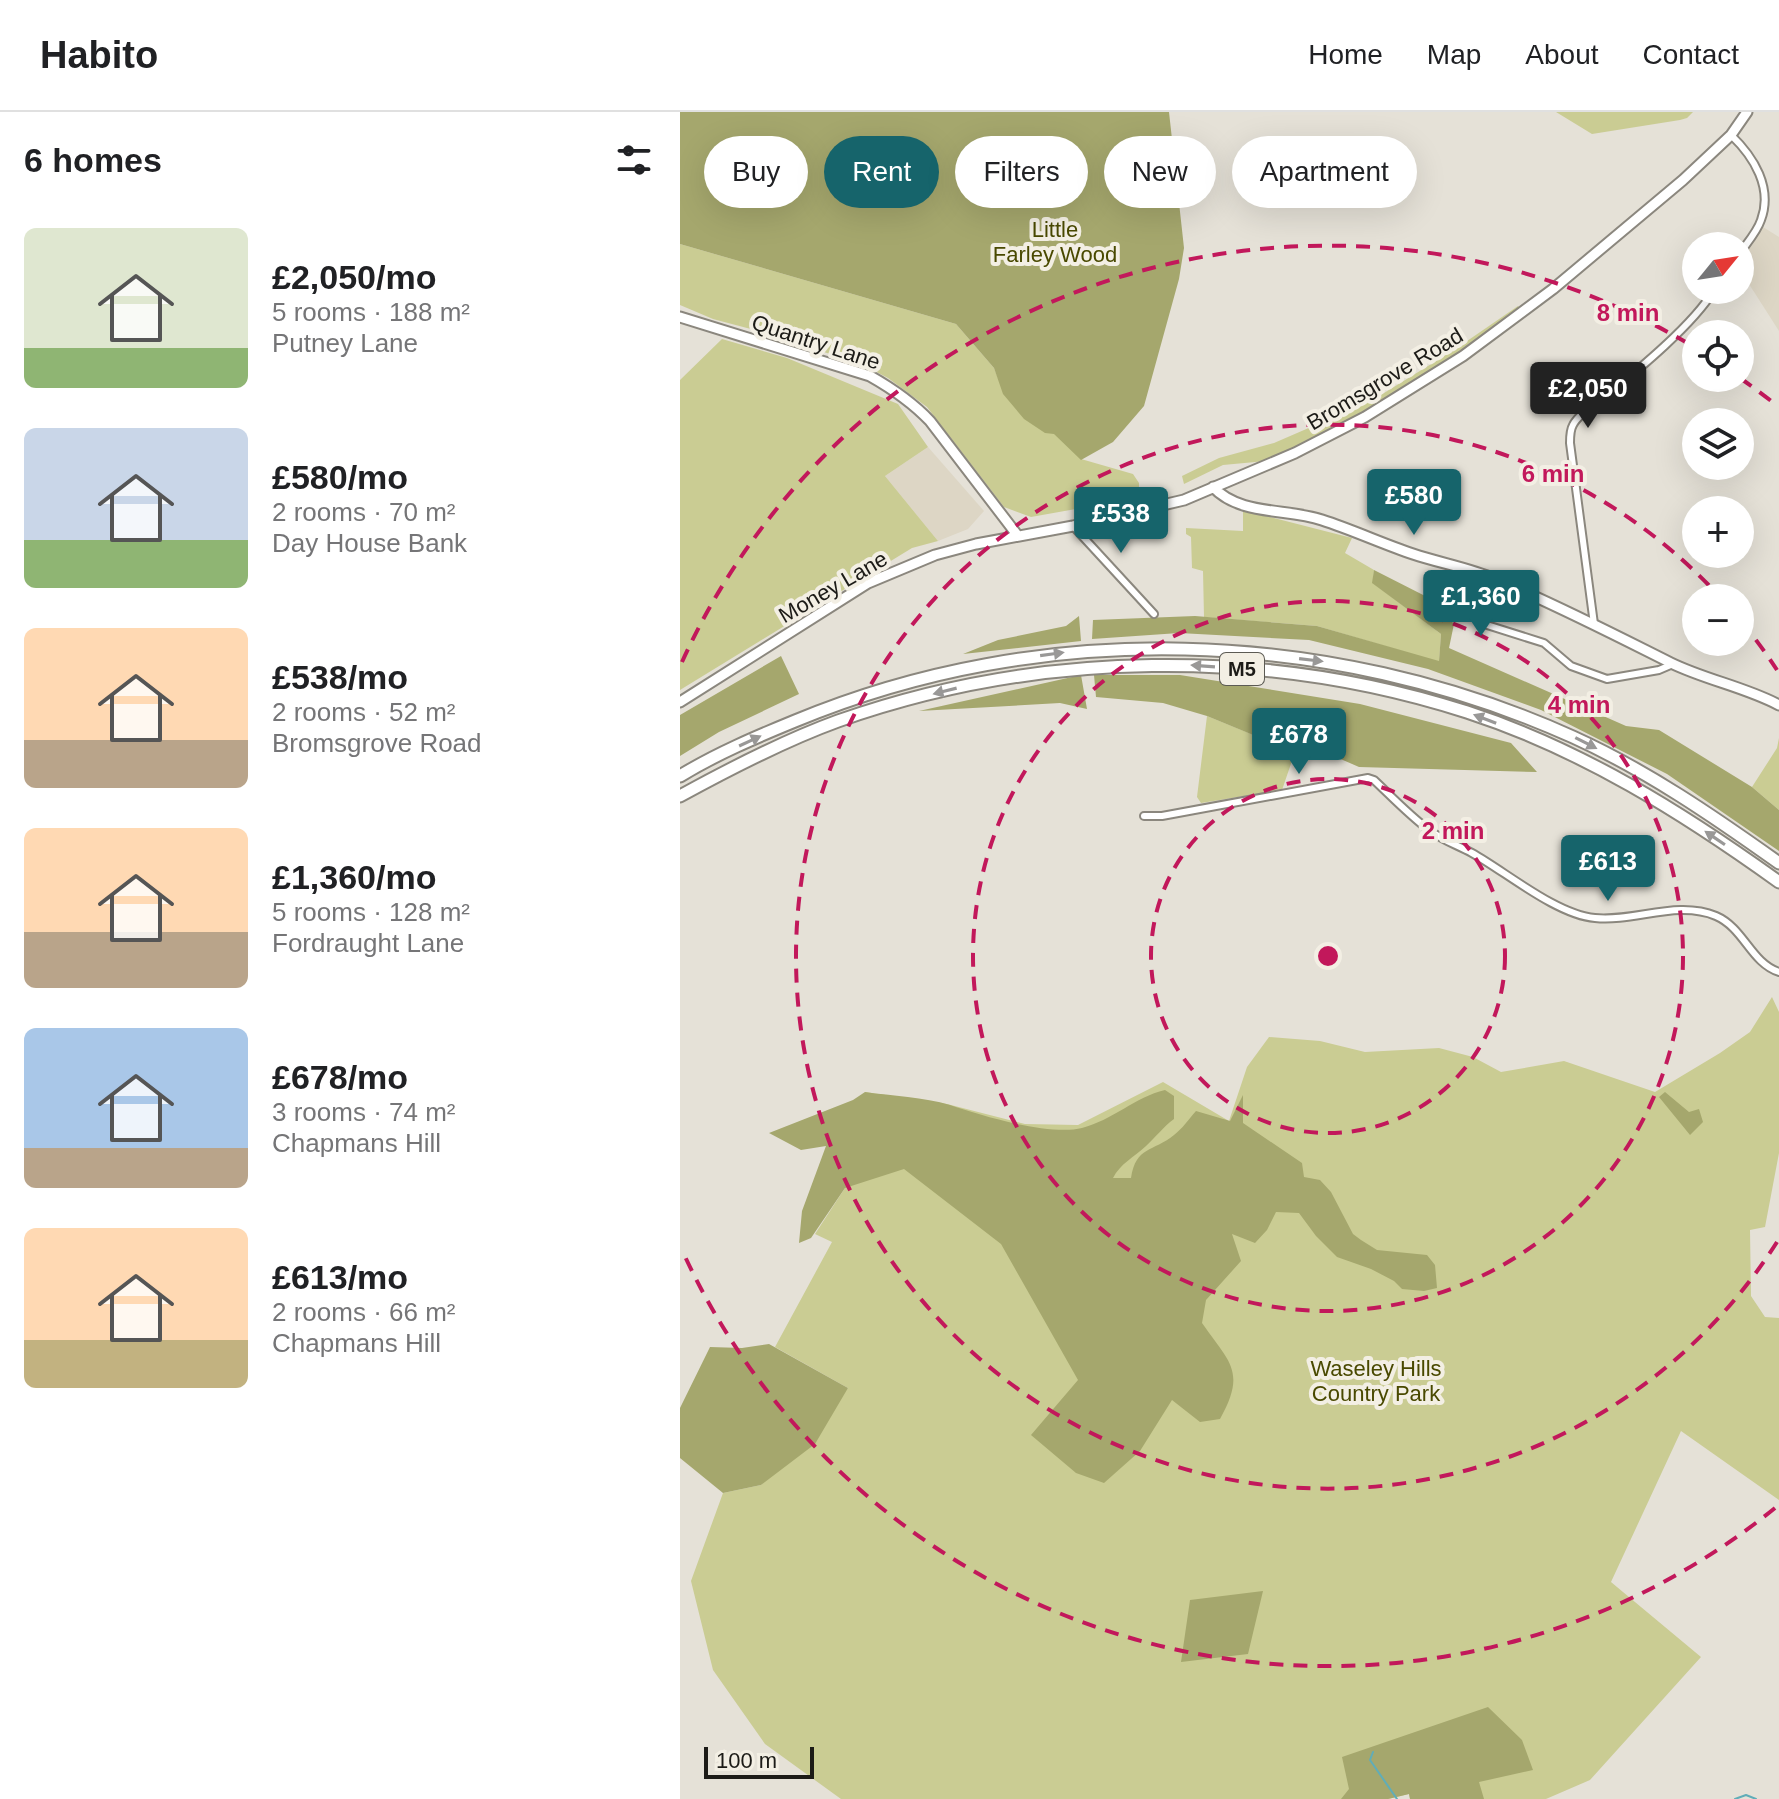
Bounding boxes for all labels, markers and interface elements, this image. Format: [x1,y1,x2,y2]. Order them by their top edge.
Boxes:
text: Habito [40,34,158,76]
text: Home [1308,39,1383,70]
text: Map [1427,39,1481,70]
text: About [1525,39,1599,70]
text: Contact [1643,39,1739,70]
chip: Buy [704,136,808,208]
chip: Rent [824,136,939,208]
chip: Filters [955,136,1088,208]
chip: New [1104,136,1216,208]
chip: Apartment [1232,136,1417,208]
icon: filters [612,138,656,182]
text: 6 homes [24,141,162,179]
park label: Little Farley Wood [993,217,1117,267]
north arrow [1682,232,1754,304]
map controls [1682,232,1754,656]
text: £2,050/mo [272,258,436,296]
icon: home [88,260,184,356]
text: 5 rooms · 188 m² [272,297,470,327]
text: 8 min [1597,299,1659,326]
street label: Quantry Lane [749,310,883,374]
button: locate [1682,320,1754,392]
street label: Bromsgrove Road [1303,323,1467,435]
text: Putney Lane [272,328,418,358]
pin: £2,050 [1523,362,1653,430]
text: £2,050 [1548,373,1628,403]
button: layers [1682,408,1754,480]
text: £580/mo [272,458,408,496]
icon: home [88,460,184,556]
text: 6 min [1522,460,1584,487]
pin: £580 [1367,469,1461,537]
text: £580 [1385,480,1443,510]
pin: £538 [1074,487,1168,555]
button: + [1682,496,1754,568]
text: 2 rooms · 70 m² [272,497,456,527]
text: £538 [1092,498,1150,528]
text: Day House Bank [272,528,467,558]
street label: Money Lane [774,546,892,628]
pin: £1,360 [1416,570,1546,638]
text: £1,360 [1441,581,1521,611]
button: − [1682,584,1754,656]
one-way arrow [1040,647,1065,660]
road number: M5 [1220,653,1264,685]
one-way arrow [1299,654,1324,667]
text: £538/mo [272,658,408,696]
one-way arrow [1190,659,1215,672]
icon: home [88,660,184,756]
one-way arrow [932,685,957,698]
text: 4 min [1548,691,1610,718]
text: 2 rooms · 52 m² [272,697,456,727]
pin: £678 [1252,708,1346,776]
one-way arrow [1473,712,1497,725]
text: £678 [1270,719,1328,749]
text: Bromsgrove Road [272,728,482,758]
one-way arrow [738,734,761,747]
one-way arrow [1574,737,1597,750]
text: 2 min [1422,817,1484,844]
one-way arrow [1704,831,1726,845]
pin: £613 [1561,835,1655,903]
text: £613 [1579,846,1637,876]
text: £1,360/mo [272,858,436,896]
icon: home [88,860,184,956]
text: 5 rooms · 128 m² [272,897,470,927]
text: Fordraught Lane [272,928,464,958]
centre of rings [1314,942,1342,970]
text: £678/mo [272,1058,408,1096]
icon: home [88,1060,184,1156]
text: 3 rooms · 74 m² [272,1097,456,1127]
text: Chapmans Hill [272,1128,441,1158]
text: £613/mo [272,1258,408,1296]
icon: home [88,1260,184,1356]
text: 2 rooms · 66 m² [272,1297,456,1327]
text: Chapmans Hill [272,1328,441,1358]
park label: Waseley Hills Country Park [1310,1356,1442,1406]
scale bar [704,1743,814,1779]
text: 100 m [716,1748,777,1773]

